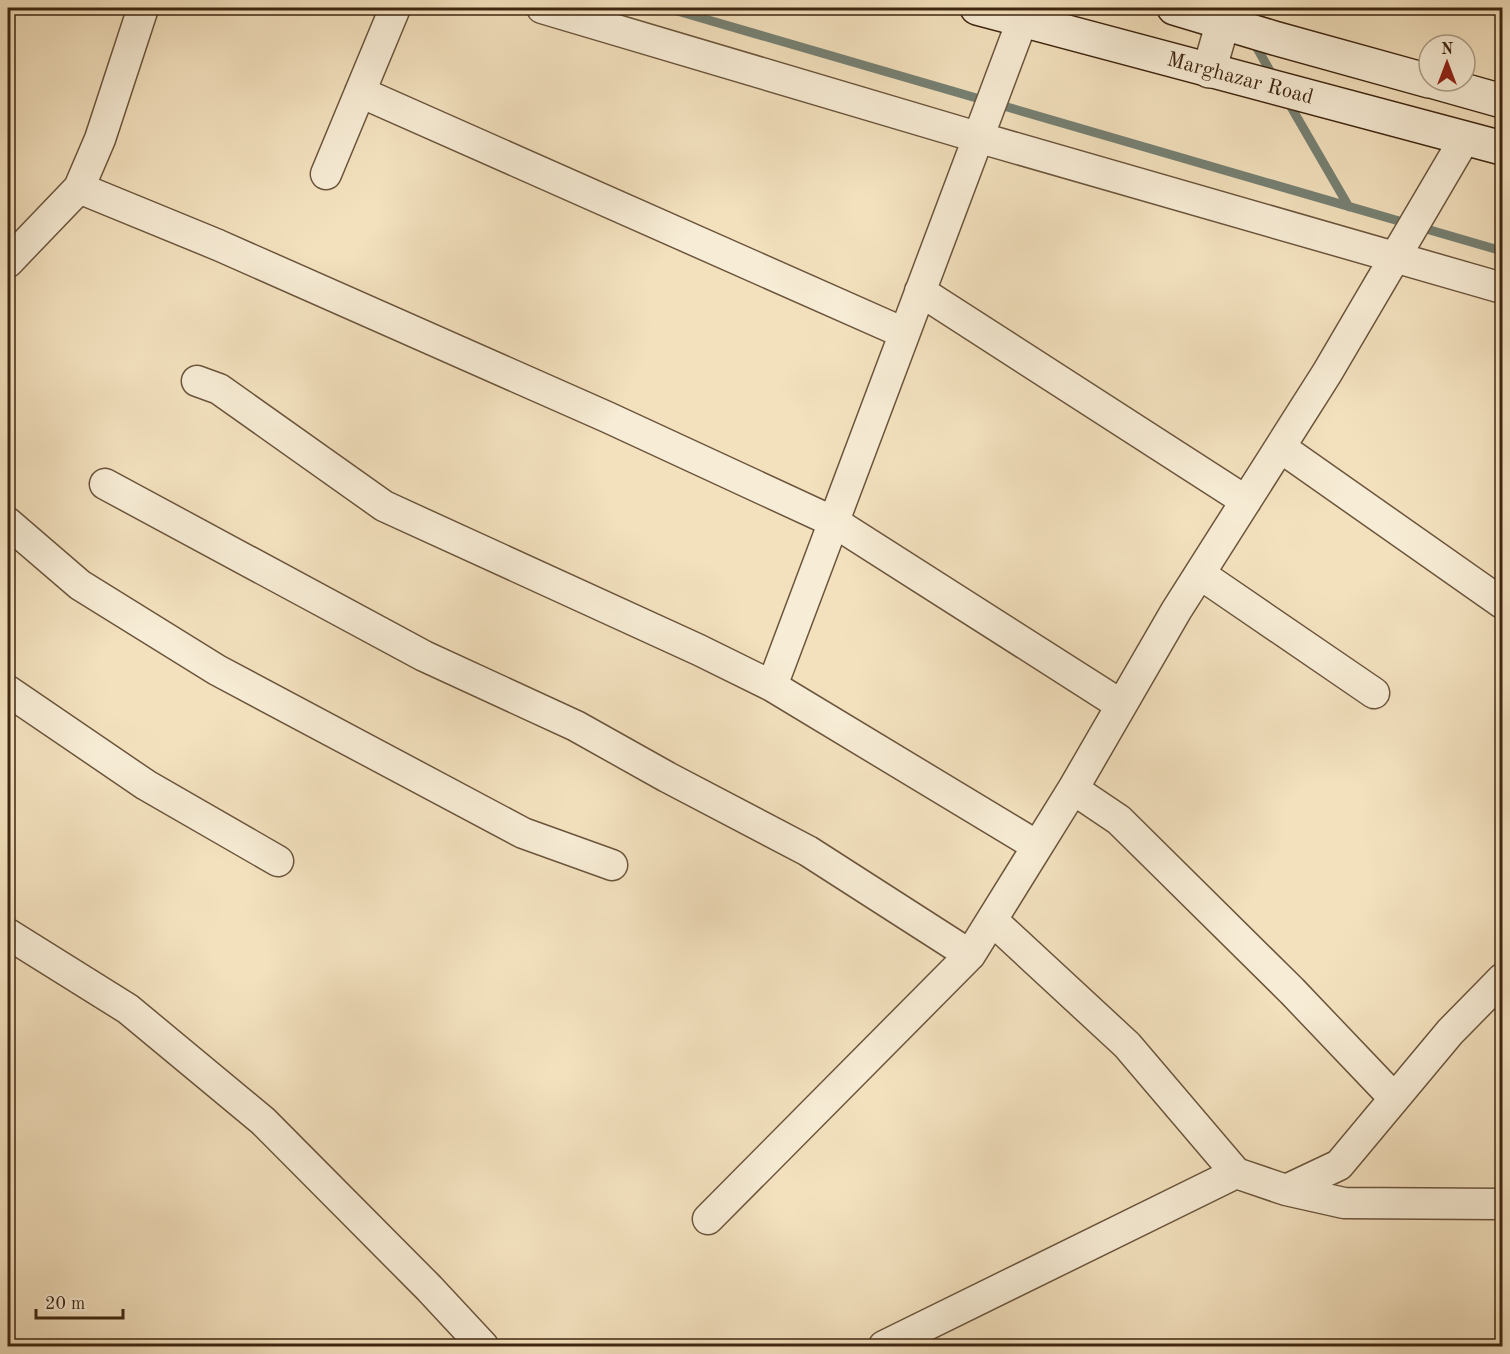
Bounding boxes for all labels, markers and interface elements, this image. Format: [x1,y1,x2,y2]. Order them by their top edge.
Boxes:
north arrow [1417,33,1477,93]
text: N [1441,42,1454,58]
street label: Marghazar Road [1165,49,1315,109]
scale bar [36,1282,123,1320]
text: 20 m [45,1295,85,1313]

